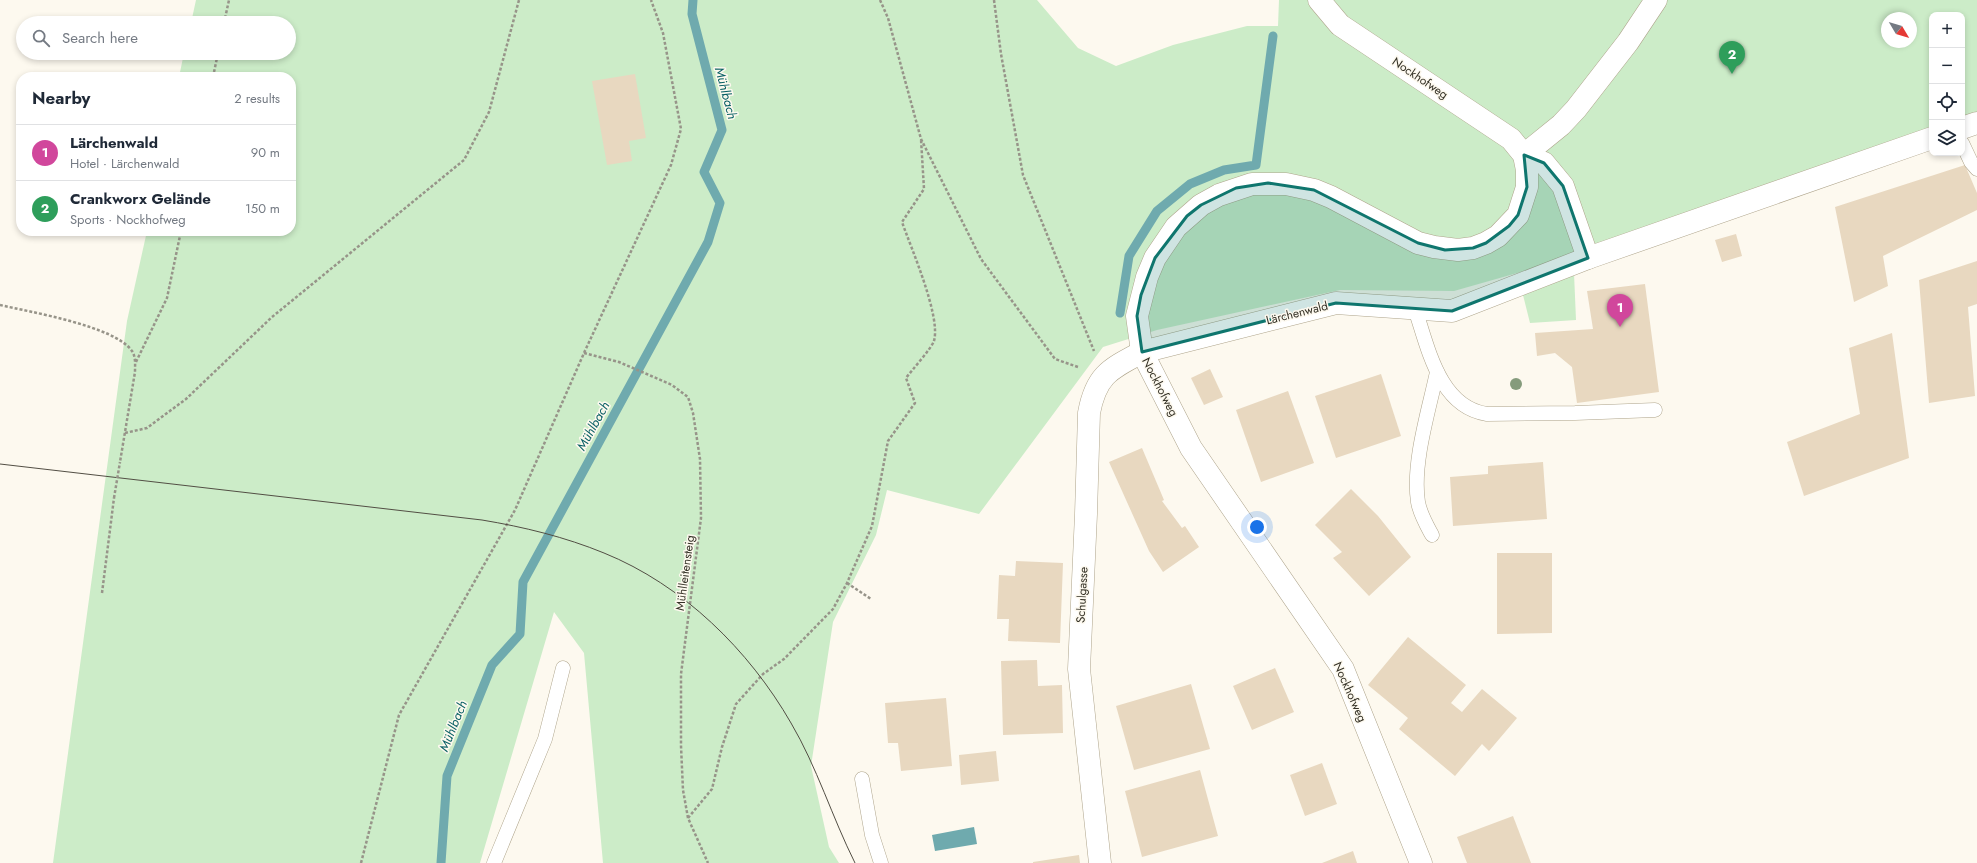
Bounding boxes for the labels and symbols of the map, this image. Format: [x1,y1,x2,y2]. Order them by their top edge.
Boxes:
north arrow [1881,12,1917,48]
pin: 2 [1719,41,1745,74]
street label: Nockhofweg [1388,53,1452,103]
water label: Mühlbach [710,65,742,122]
pin: 1 [1607,294,1633,327]
street label: Lärchenwald [1264,297,1330,329]
street label: Nockhofweg [1137,354,1183,420]
water label: Mühlbach [572,398,614,454]
your location [1247,517,1267,537]
street label: Mühlleitensteig [671,534,699,612]
street label: Schulgasse [1072,566,1092,624]
street label: Nockhofweg [1329,659,1371,725]
water label: Mühlbach [434,697,472,754]

